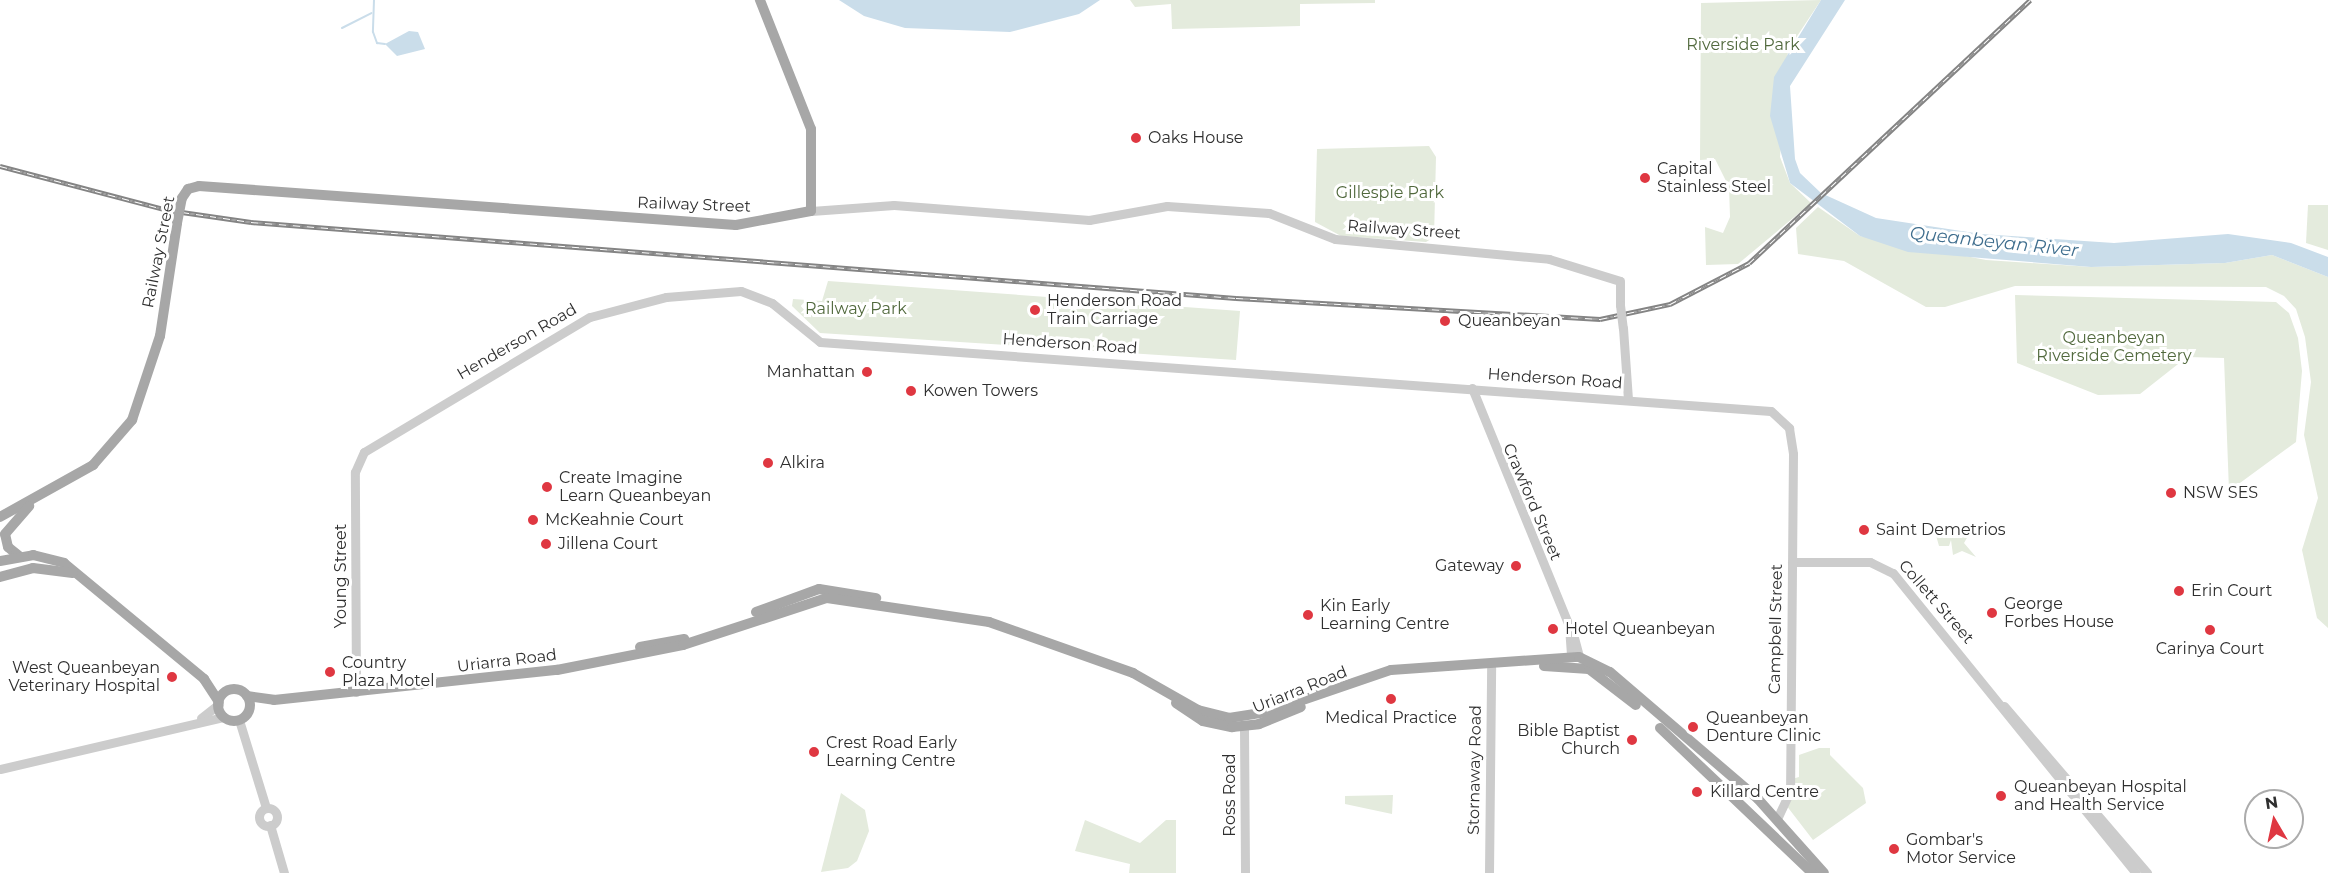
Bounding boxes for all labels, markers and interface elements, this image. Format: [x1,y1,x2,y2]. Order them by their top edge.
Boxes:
park label: Riverside Park [1686,35,1800,55]
place label: Oaks House [1148,128,1243,148]
marker: Oaks House [1129,131,1143,145]
place label: Capital Stainless Steel [1657,159,1771,197]
marker: Capital Stainless Steel [1638,171,1652,185]
park label: Gillespie Park [1336,183,1444,203]
street label: Railway Street [637,193,751,217]
street label: Railway Street [139,194,179,310]
street label: Railway Street [1347,216,1461,244]
water label: Queanbeyan River [1909,222,2079,262]
place label: Henderson Road Train Carriage [1047,291,1182,329]
park label: Railway Park [805,299,907,319]
street label: Henderson Road [454,300,580,384]
marker: Henderson Road Train Carriage [1028,303,1042,317]
place label: Queanbeyan [1458,311,1561,331]
marker: Queanbeyan [1436,312,1454,330]
park label: Queanbeyan Riverside Cemetery [2036,328,2192,366]
street label: Henderson Road [1002,330,1138,358]
place label: Manhattan [767,362,855,382]
marker: Manhattan [860,365,874,379]
street label: Henderson Road [1487,365,1623,393]
place label: Kowen Towers [923,381,1038,401]
marker: Kowen Towers [904,384,918,398]
street label: Crawford Street [1499,441,1565,563]
place label: Alkira [780,453,825,473]
marker: Alkira [761,456,775,470]
place label: Create Imagine Learn Queanbeyan [559,468,711,506]
marker: Create Imagine Learn Queanbeyan [540,480,554,494]
place label: NSW SES [2183,483,2258,503]
marker: NSW SES [2164,486,2178,500]
place label: McKeahnie Court [545,510,684,530]
marker: McKeahnie Court [526,513,540,527]
place label: Saint Demetrios [1876,520,2006,540]
marker: Saint Demetrios [1857,523,1871,537]
street label: Young Street [331,524,351,628]
place label: Jillena Court [558,534,658,554]
marker: Jillena Court [539,537,553,551]
place label: Gateway [1435,556,1504,576]
street label: Collett Street [1894,556,1978,648]
marker: Gateway [1509,559,1523,573]
street label: Campbell Street [1765,564,1787,694]
place label: Erin Court [2191,581,2272,601]
marker: Erin Court [2172,584,2186,598]
place label: George Forbes House [2004,594,2114,632]
place label: Kin Early Learning Centre [1320,596,1449,634]
marker: George Forbes House [1985,606,1999,620]
marker: Kin Early Learning Centre [1301,608,1315,622]
place label: Hotel Queanbeyan [1565,619,1715,639]
marker: Hotel Queanbeyan [1546,622,1560,636]
marker: Carinya Court [2203,623,2217,637]
place label: Carinya Court [2156,639,2264,659]
street label: Uriarra Road [456,645,558,677]
place label: Country Plaza Motel [342,653,435,691]
place label: West Queanbeyan Veterinary Hospital [8,658,160,696]
street label: Uriarra Road [1250,662,1350,718]
marker: Country Plaza Motel [323,665,337,679]
marker: West Queanbeyan Veterinary Hospital [165,670,179,684]
marker: Medical Practice [1384,692,1398,706]
street label: Stornaway Road [1464,705,1486,835]
place label: Medical Practice [1325,708,1457,728]
place label: Queanbeyan Denture Clinic [1706,708,1821,746]
marker: Queanbeyan Denture Clinic [1684,718,1702,736]
place label: Bible Baptist Church [1517,721,1620,759]
place label: Crest Road Early Learning Centre [826,733,957,771]
marker: Bible Baptist Church [1625,733,1639,747]
marker: Crest Road Early Learning Centre [807,745,821,759]
street label: Ross Road [1220,753,1240,837]
place label: Queanbeyan Hospital and Health Service [2014,777,2187,815]
place label: Killard Centre [1710,782,1819,802]
marker: Killard Centre [1688,783,1706,801]
marker: Queanbeyan Hospital and Health Service [1992,787,2010,805]
north arrow [2244,789,2304,849]
text: N [2264,792,2279,813]
place label: Gombar's Motor Service [1906,830,2016,868]
marker: Gombar's Motor Service [1887,842,1901,856]

